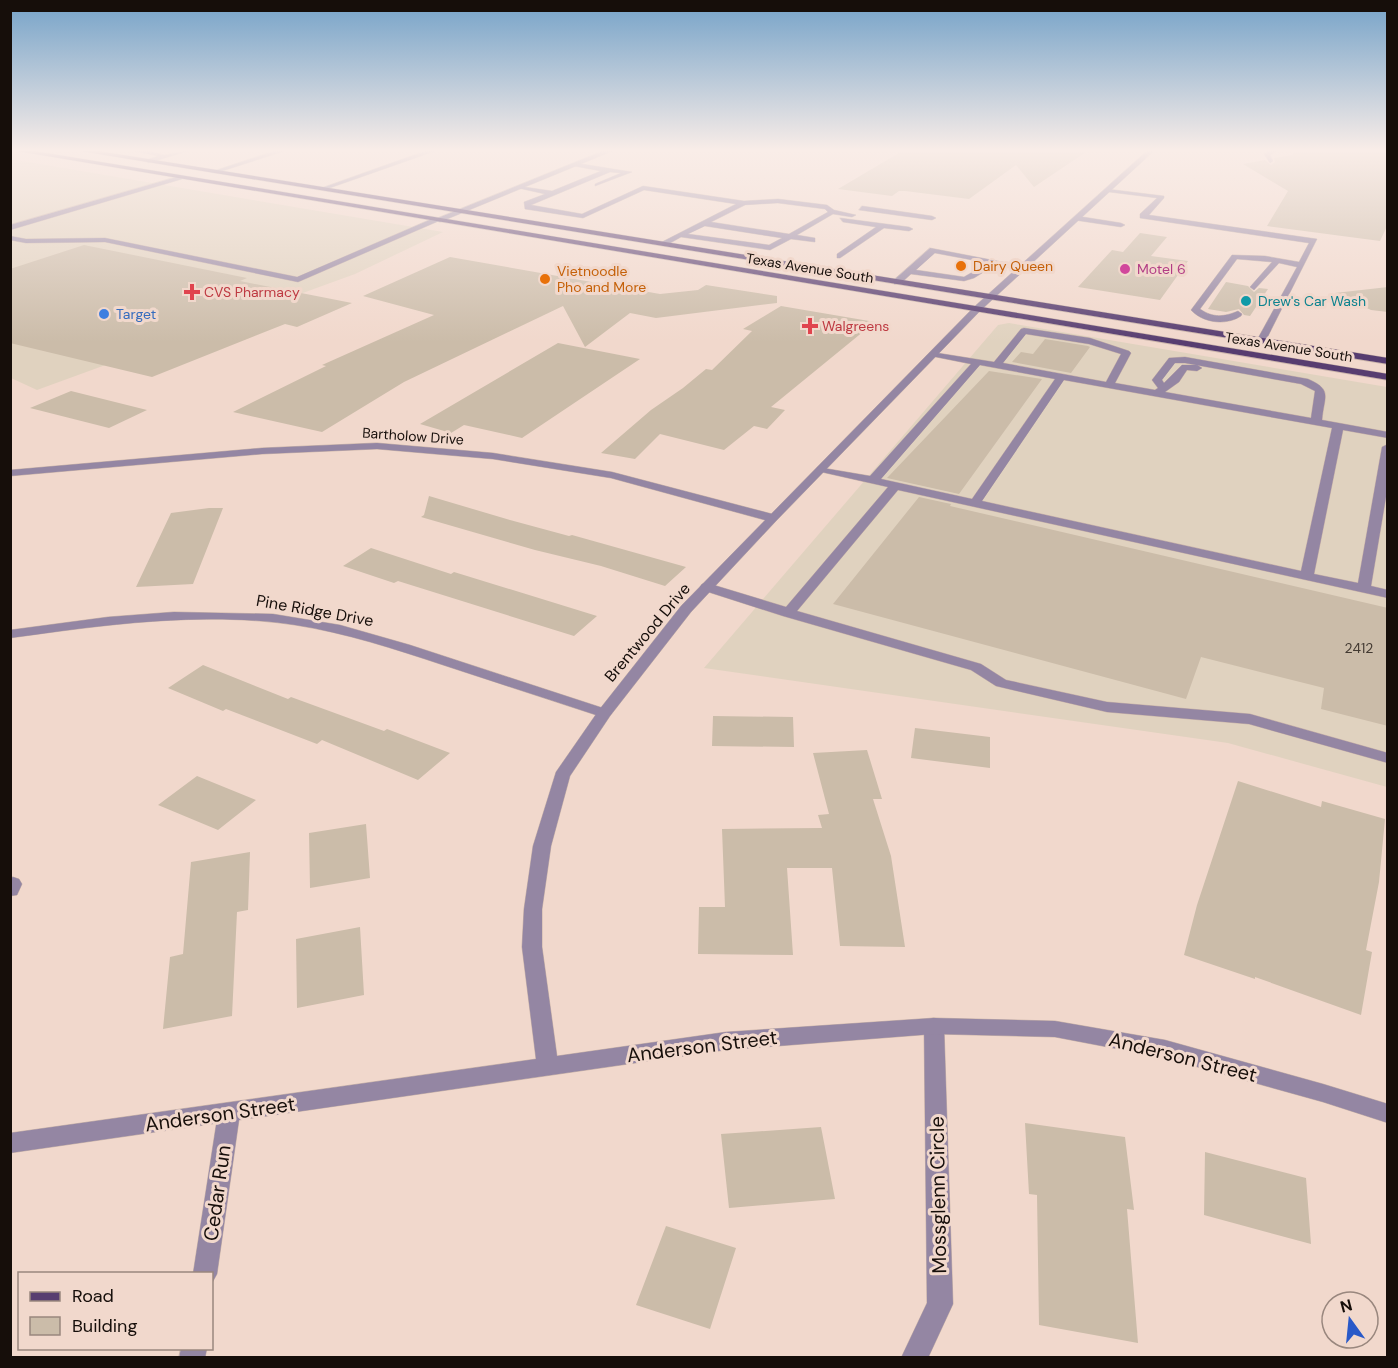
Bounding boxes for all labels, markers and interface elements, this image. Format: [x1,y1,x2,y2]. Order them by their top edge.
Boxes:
street label: Texas Avenue South [745,249,875,287]
place label: Dairy Queen [973,257,1053,275]
marker: Dairy Queen [954,259,968,273]
place label: Motel 6 [1137,260,1186,278]
place label: Vietnoodle Pho and More [557,262,646,296]
marker: Motel 6 [1118,262,1132,276]
marker: Vietnoodle Pho and More [538,272,552,286]
place label: CVS Pharmacy [204,283,300,301]
marker: CVS Pharmacy [185,285,199,299]
place label: Drew's Car Wash [1258,292,1366,310]
marker: Drew's Car Wash [1239,294,1253,308]
place label: Target [116,305,156,323]
marker: Target [97,307,111,321]
place label: Walgreens [822,317,889,335]
marker: Walgreens [803,319,817,333]
street label: Texas Avenue South [1224,328,1354,366]
street label: Bartholow Drive [362,423,464,449]
street label: Brentwood Drive [600,579,695,686]
street label: Pine Ridge Drive [255,590,375,631]
house number: 2412 [1345,639,1373,657]
street label: Anderson Street [625,1024,779,1068]
street label: Anderson Street [1106,1026,1260,1088]
street label: Anderson Street [143,1091,297,1137]
street label: Mossglenn Circle [924,1116,952,1274]
street label: Cedar Run [197,1143,237,1243]
legend [18,1272,213,1350]
text: Road [72,1284,114,1308]
north arrow [1320,1290,1380,1350]
text: N [1338,1294,1355,1318]
text: Building [72,1314,137,1338]

